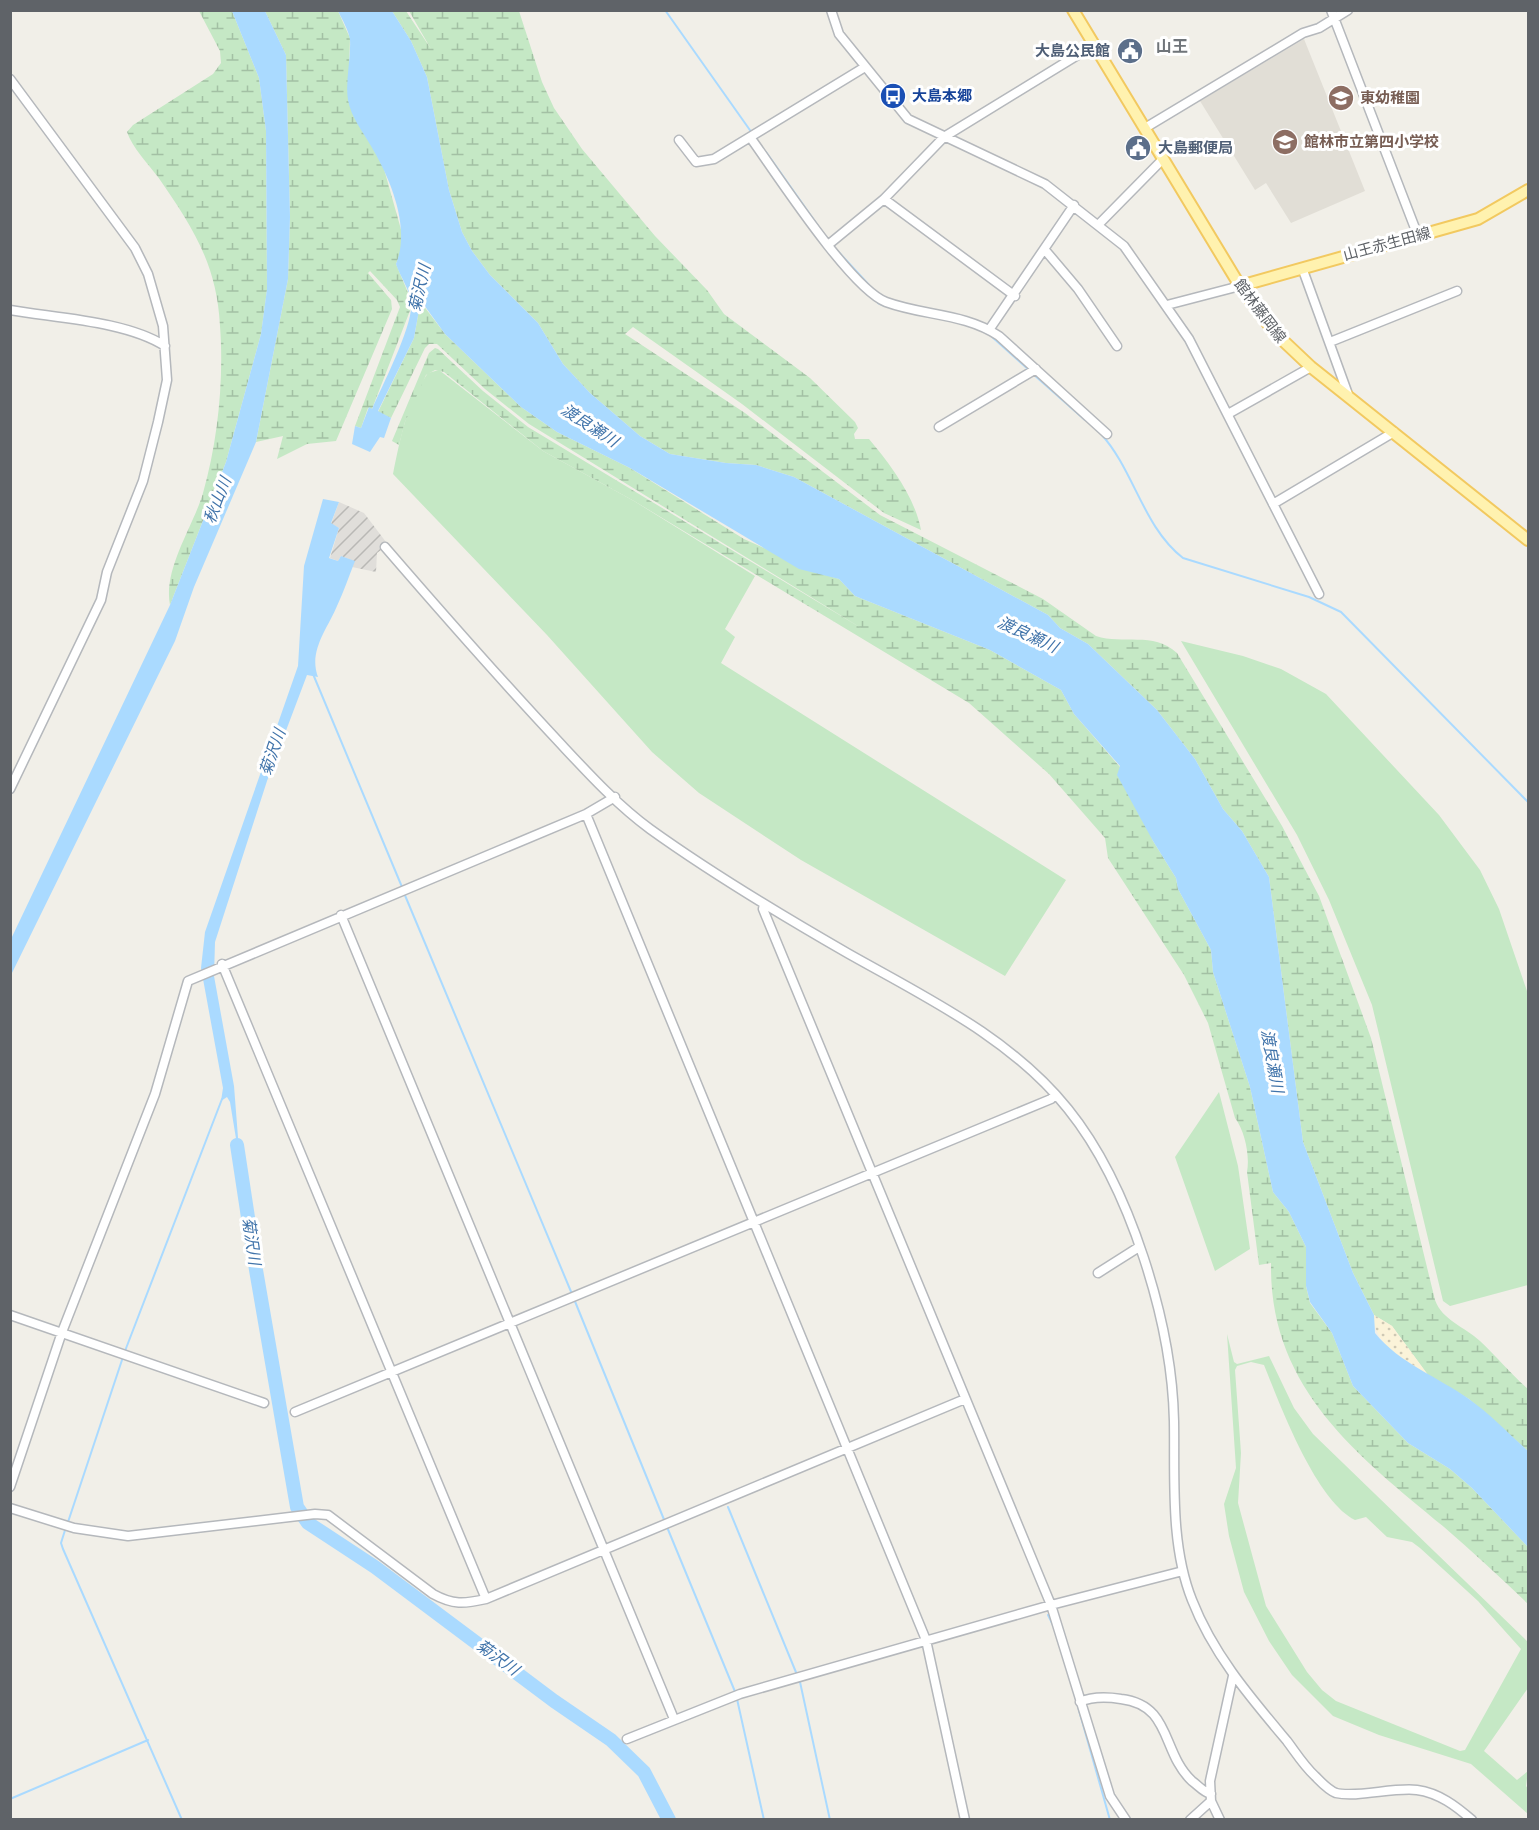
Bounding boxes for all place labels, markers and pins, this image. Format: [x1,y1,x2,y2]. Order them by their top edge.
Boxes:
public building icon: 大島公民館 [1115,36,1145,66]
place label: 大島公民館 [1035,41,1110,59]
bus stop icon: 大島本郷 [878,81,908,111]
school or university icon: 東幼稚園 [1326,83,1356,113]
place label: 大島本郷 [912,86,972,104]
place label: 東幼稚園 [1360,88,1420,106]
school or university icon: 館林市立第四小学校 [1270,127,1300,157]
place label: 館林市立第四小学校 [1304,132,1439,150]
public building icon: 大島郵便局 [1123,133,1153,163]
place label: 大島郵便局 [1158,138,1233,156]

